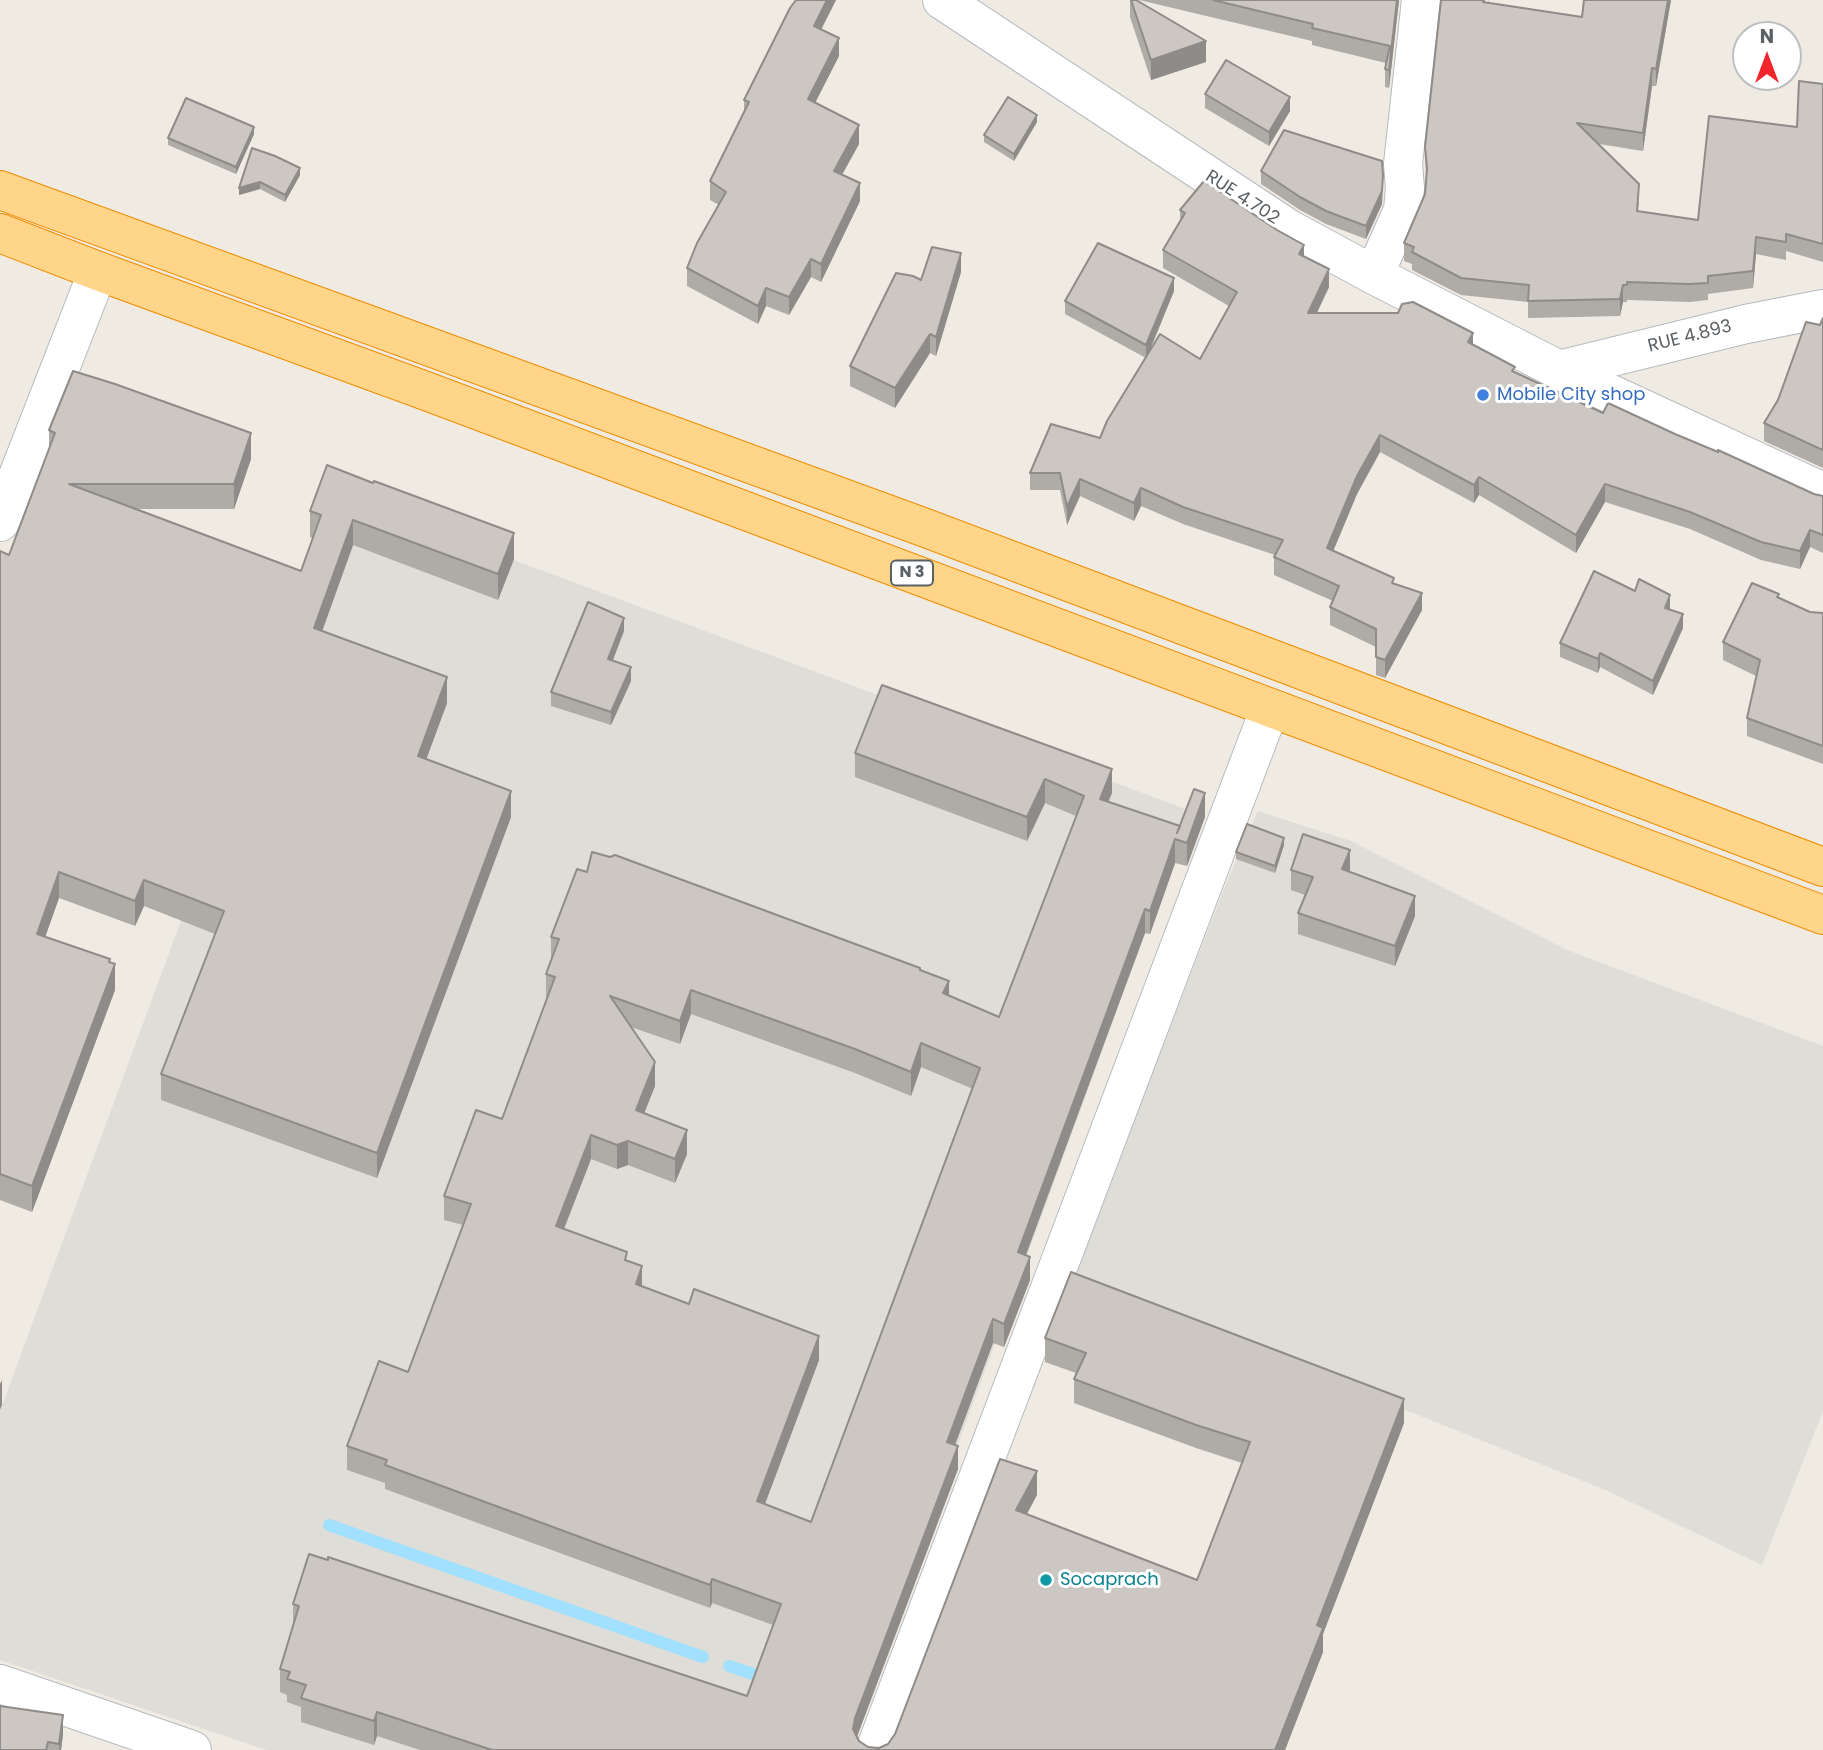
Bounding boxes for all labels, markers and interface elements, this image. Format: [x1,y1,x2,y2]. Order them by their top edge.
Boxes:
north arrow [1732,21,1802,91]
text: N [1760,23,1774,50]
street label: RUE 4.702 [1201,166,1283,230]
street label: RUE 4.893 [1646,316,1734,358]
place label: Mobile City shop [1497,384,1645,406]
marker: Mobile City shop [1475,387,1491,403]
road number: N 3 [891,560,933,586]
place label: Socaprach [1060,1569,1159,1591]
marker: Socaprach [1038,1572,1054,1588]

